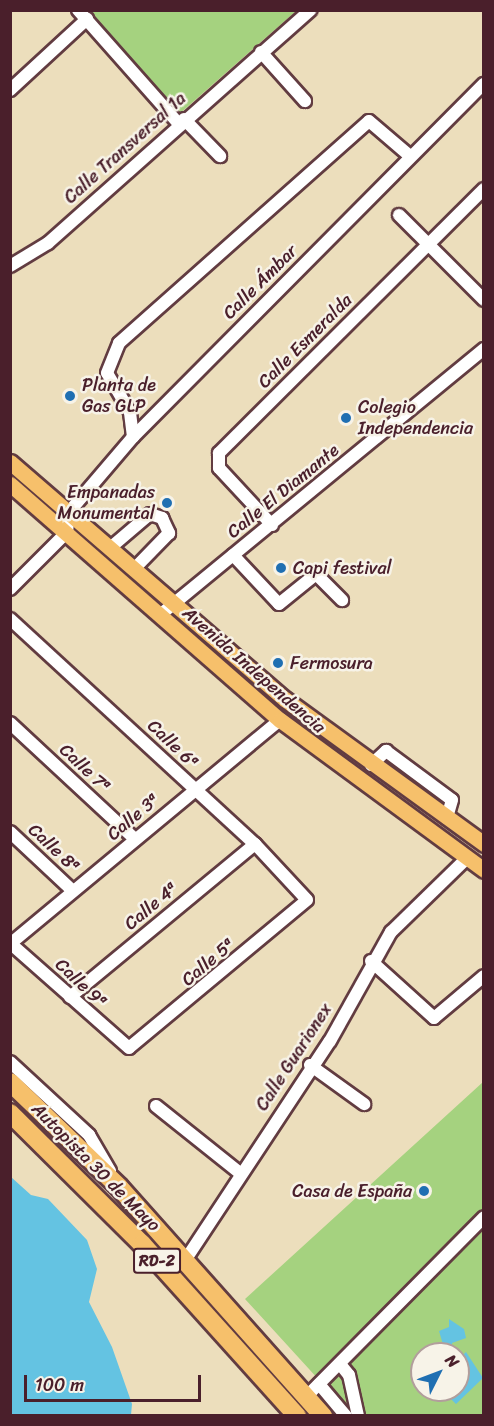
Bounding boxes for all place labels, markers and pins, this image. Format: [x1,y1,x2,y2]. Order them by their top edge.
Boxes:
place label: Planta de Gas GLP [82,375,157,418]
marker: Planta de Gas GLP [63,389,77,403]
place label: Colegio Independencia [358,397,473,440]
marker: Colegio Independencia [339,411,353,425]
place label: Empanadas Monumental [58,482,155,524]
marker: Empanadas Monumental [160,496,174,510]
place label: Capi festival [293,557,393,579]
marker: Capi festival [274,561,288,575]
place label: Fermosura [290,652,373,674]
marker: Fermosura [271,656,285,670]
place label: Casa de España [291,1180,412,1202]
marker: Casa de España [417,1184,431,1198]

